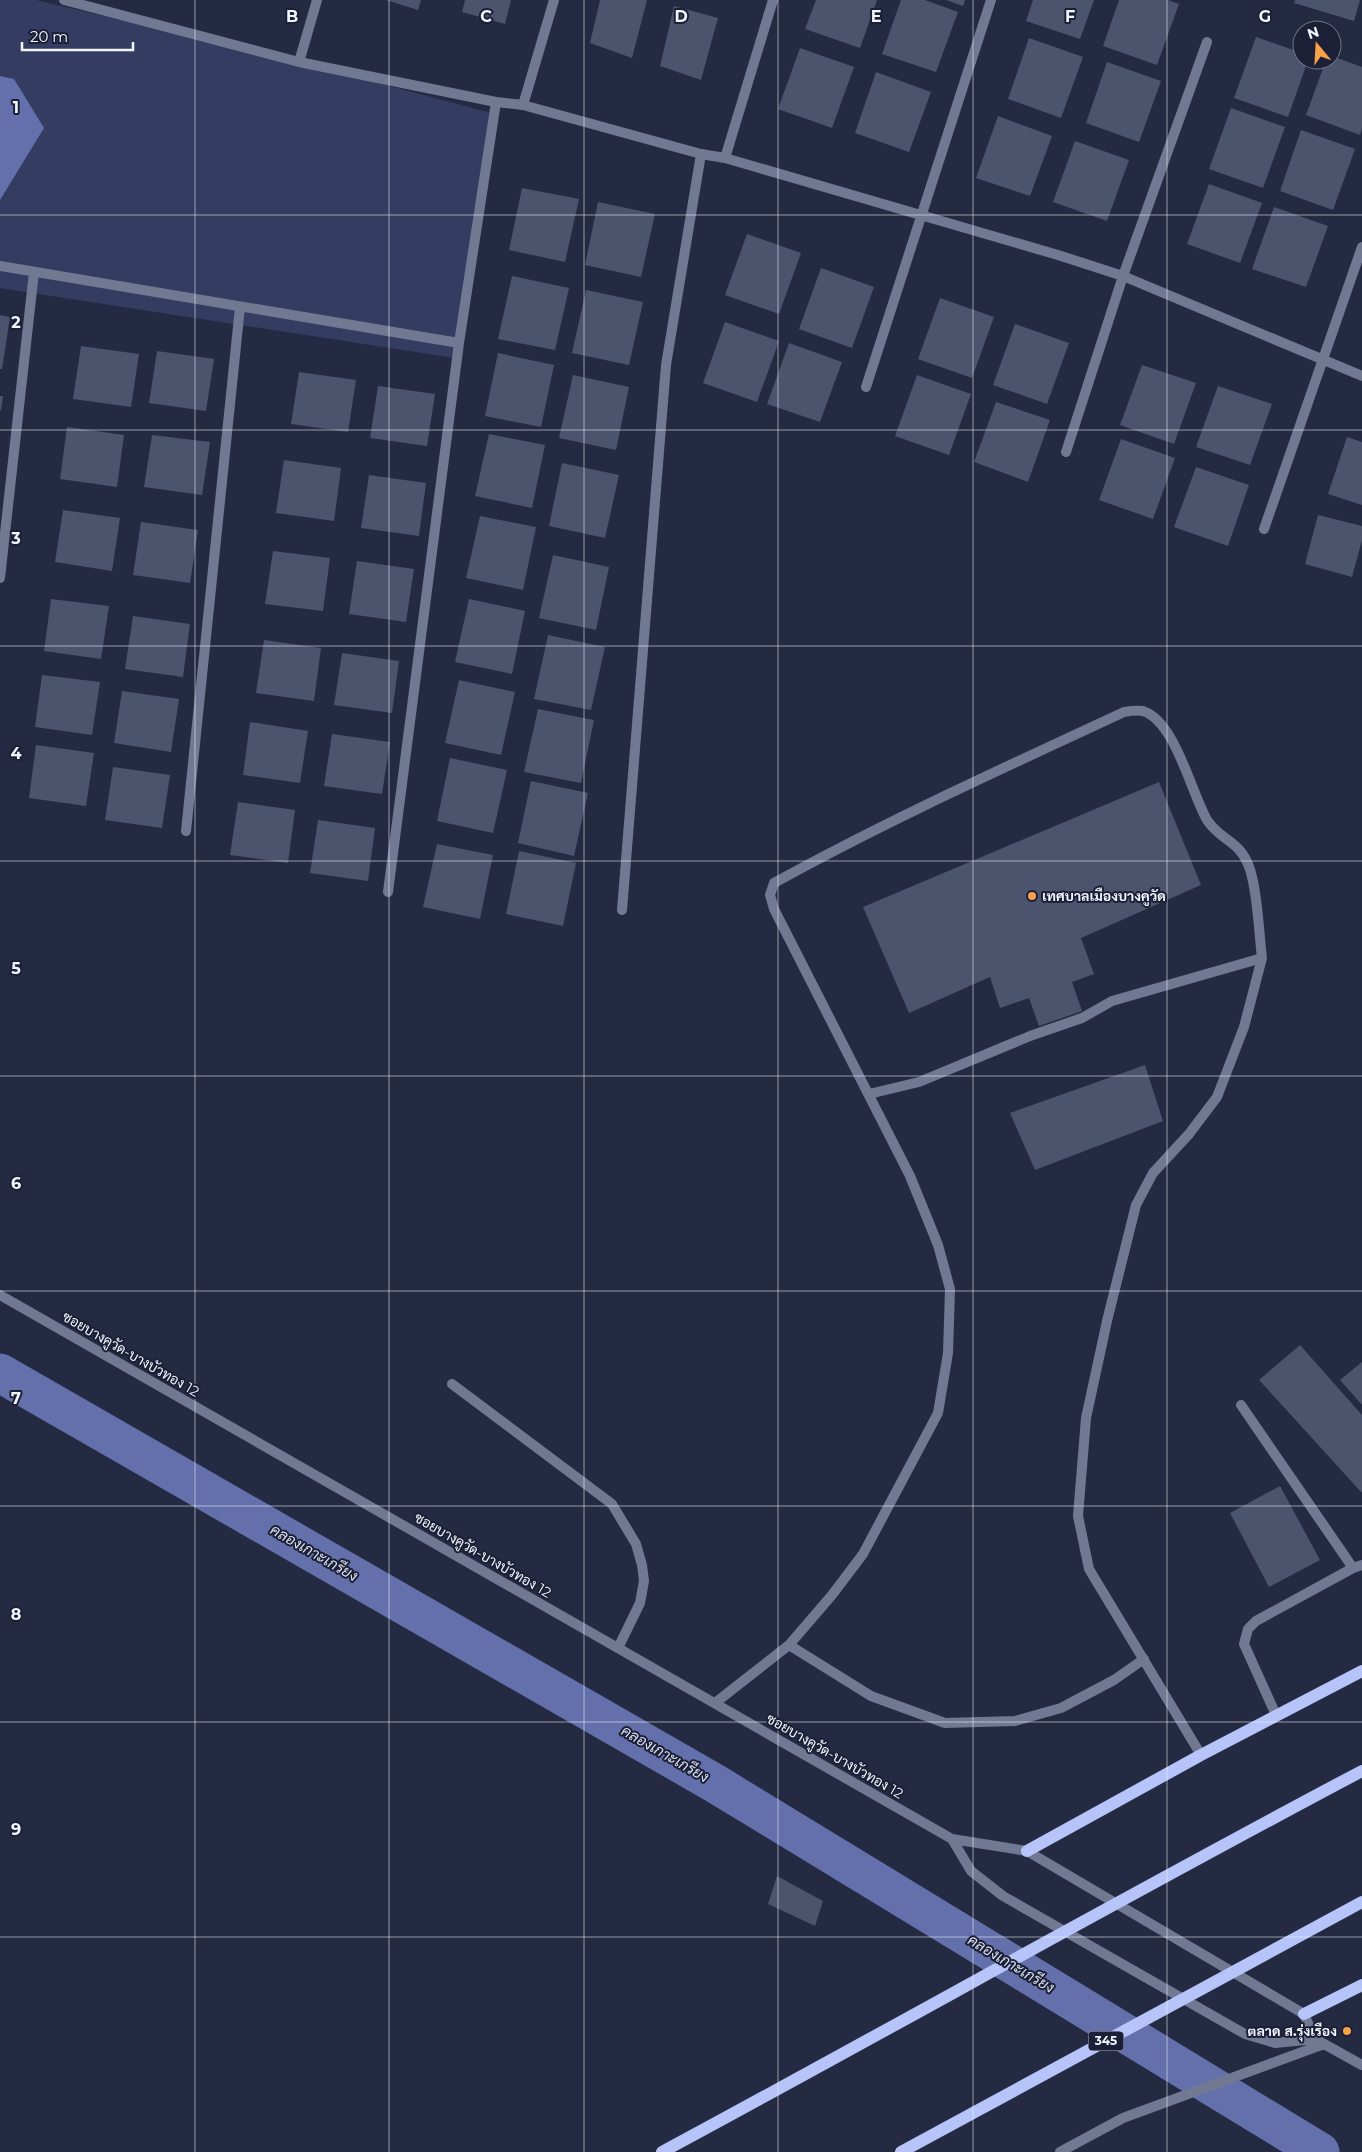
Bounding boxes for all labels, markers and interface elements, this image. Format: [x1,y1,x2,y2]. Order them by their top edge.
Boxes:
text: B [286,7,298,26]
text: C [480,7,492,26]
text: D [674,7,688,26]
text: E [871,7,881,26]
text: F [1065,7,1075,26]
text: G [1259,7,1271,26]
scale bar [22,20,134,52]
north arrow [1292,20,1342,70]
text: N [1305,22,1321,43]
text: 20 m [30,27,68,46]
text: 1 [13,98,19,117]
text: 2 [11,313,21,332]
text: 3 [10,529,21,548]
text: 4 [10,744,22,763]
place label: เทศบาลเมืองบางคูวัด [1042,887,1166,907]
marker: เทศบาลเมืองบางคูวัด [1026,890,1038,902]
text: 5 [11,959,21,978]
text: 6 [11,1174,21,1193]
street label: ซอยบางคูวัด-บางบัวทอง 12 [59,1307,203,1401]
text: 7 [11,1389,21,1408]
street label: ซอยบางคูวัด-บางบัวทอง 12 [411,1508,555,1602]
water label: คลองเกาะเกรียง [267,1520,362,1585]
text: 8 [11,1605,21,1624]
street label: ซอยบางคูวัด-บางบัวทอง 12 [763,1709,907,1803]
water label: คลองเกาะเกรียง [618,1721,713,1786]
text: 9 [11,1820,21,1839]
water label: คลองเกาะเกรียง [964,1930,1058,1997]
place label: ตลาด ส.รุ่งเรือง [1248,2022,1337,2042]
marker: ตลาด ส.รุ่งเรือง [1341,2025,1353,2037]
road number: 345 [1088,2032,1124,2050]

